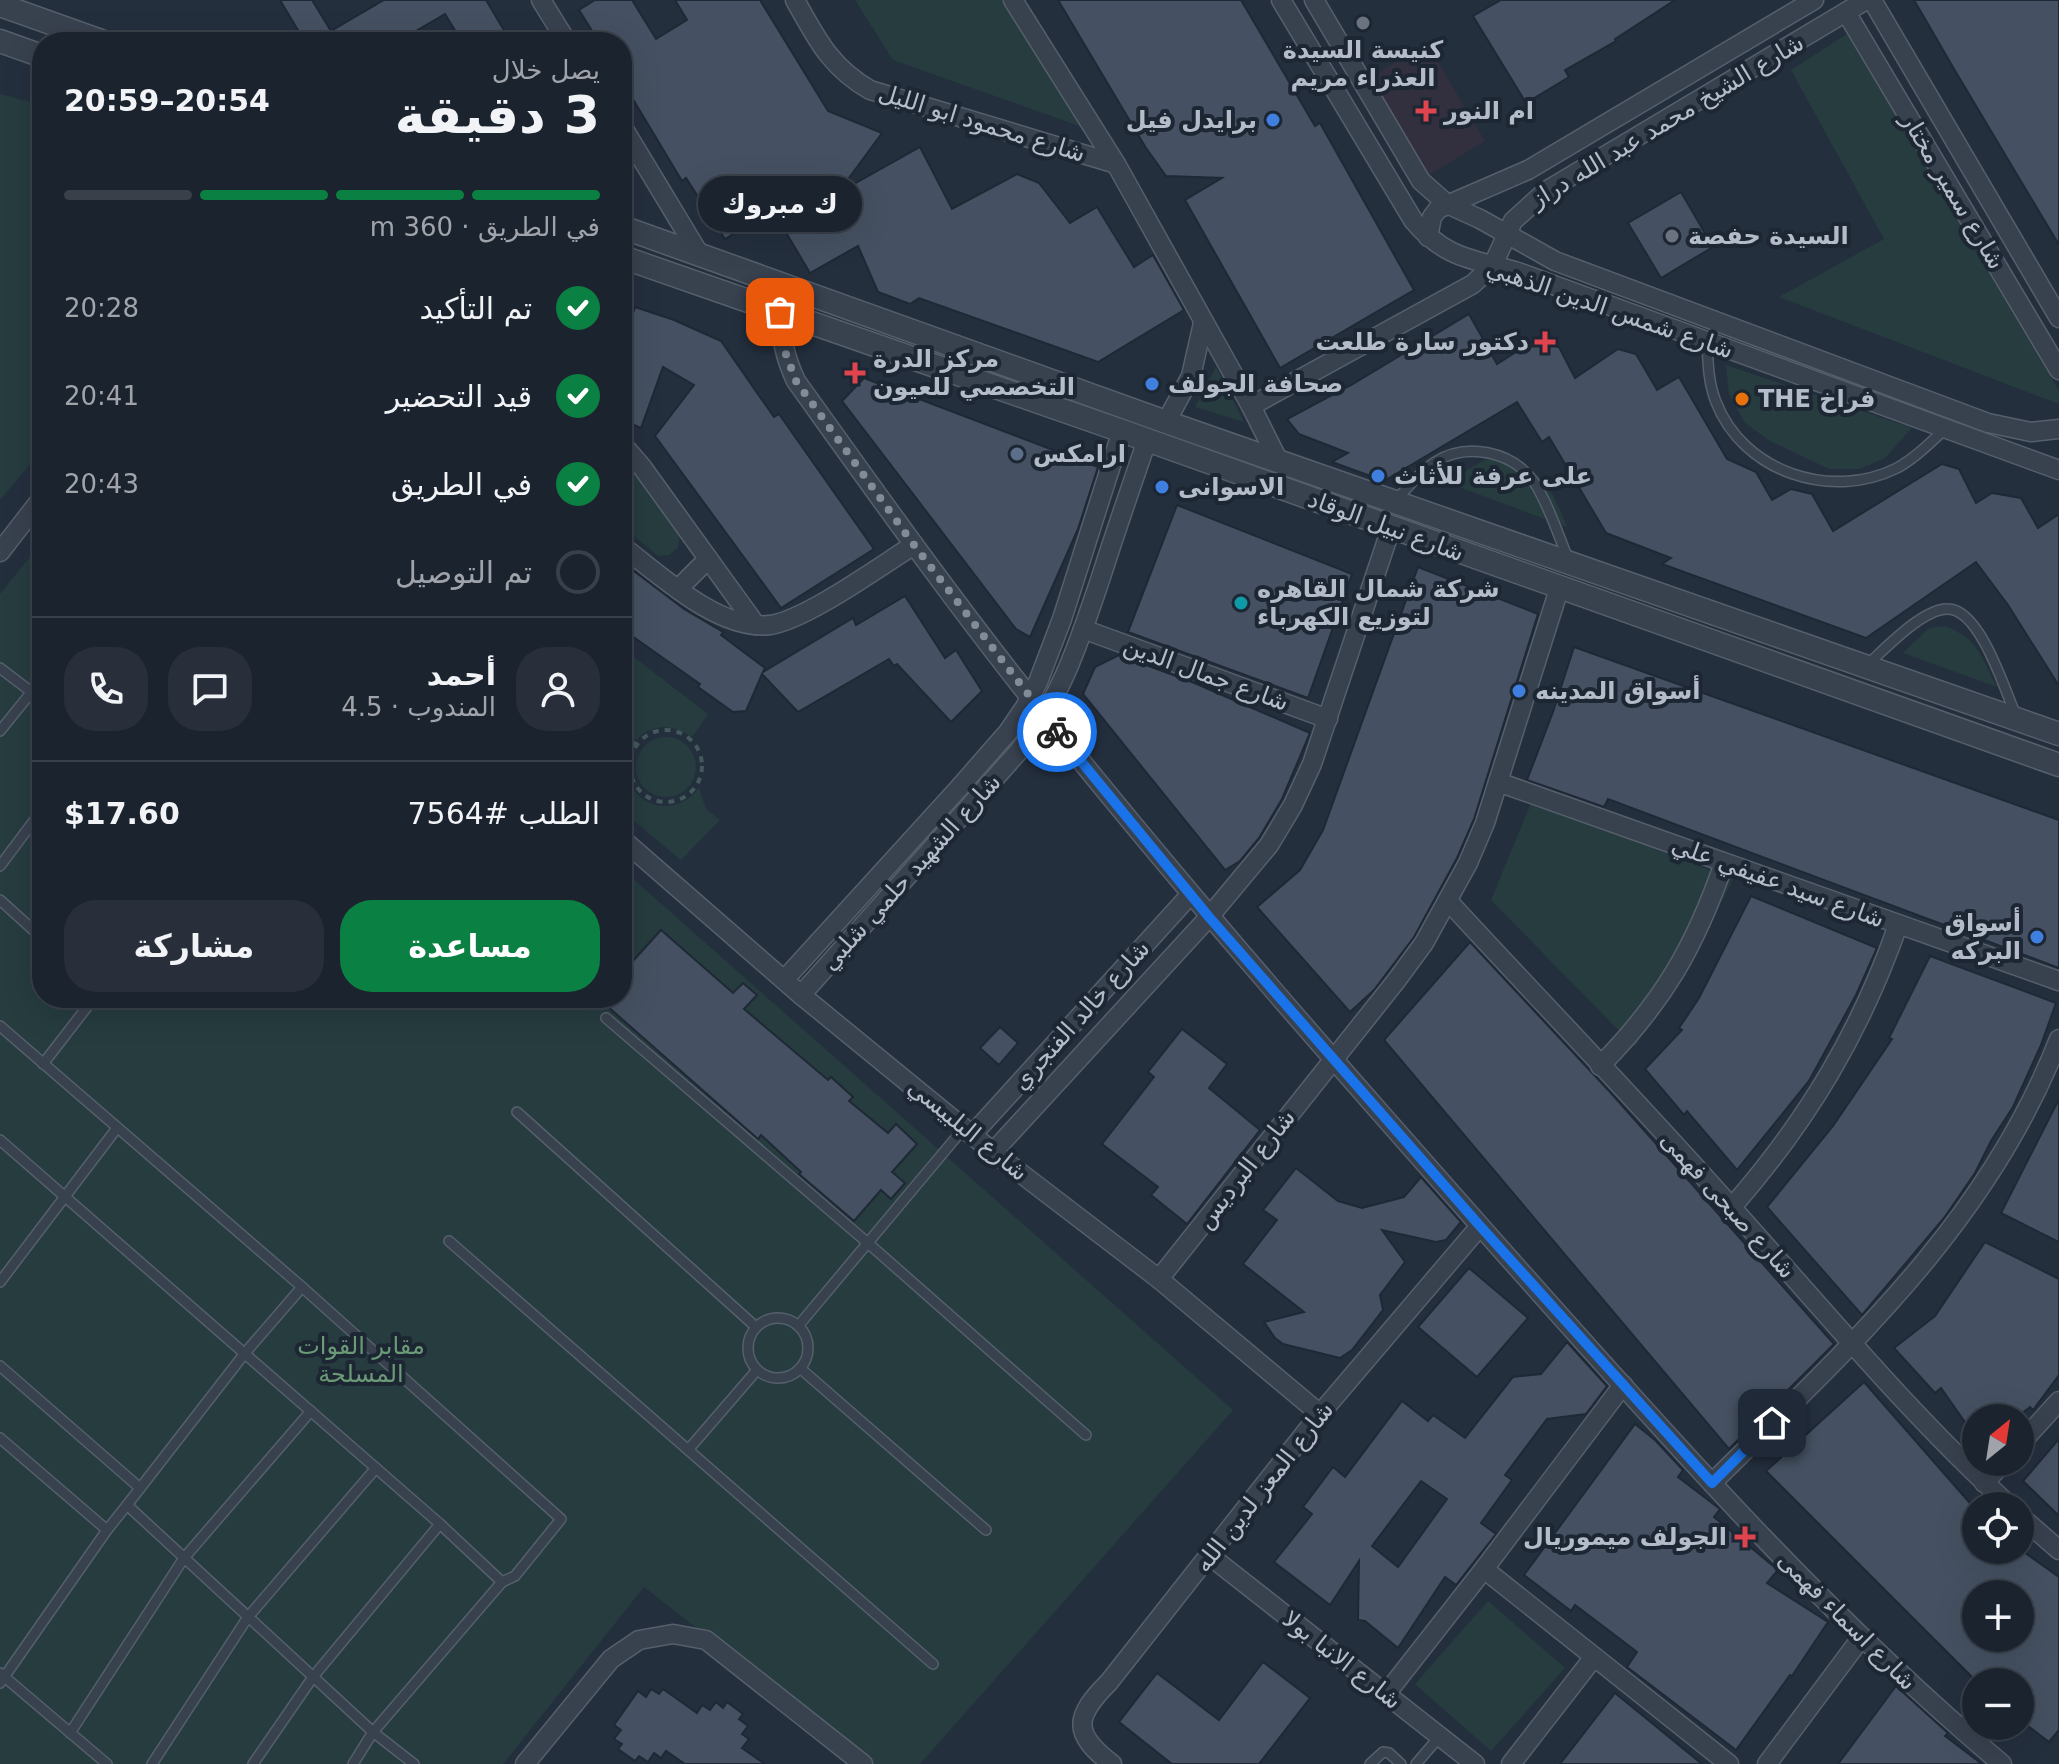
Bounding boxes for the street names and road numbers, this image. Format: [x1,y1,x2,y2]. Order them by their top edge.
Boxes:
street label: شارع الشيخ محمد عبد الله دراز [1524,28,1809,214]
street label: شارع محمود ابو الليل [875,78,1089,168]
street label: شارع سمير مختار [1895,107,2011,274]
street label: شارع شمس الدين الذهبي [1483,254,1737,364]
street label: شارع نبيل الوقاد [1304,485,1468,567]
street label: شارع جمال الدين [1120,631,1292,717]
street label: شارع الشهيد حلمي شلبي [815,768,1007,976]
street label: شارع سيد عفيفي علي [1668,830,1888,934]
street label: شارع خالد الفنجري [1007,934,1155,1096]
street label: شارع البلبيسي [902,1073,1034,1187]
street label: شارع البرديس [1191,1104,1301,1234]
street label: شارع صبحى فهمى [1655,1126,1801,1284]
street label: شارع المعز لدين الله [1189,1396,1339,1578]
street label: شارع اسماء فهمى [1772,1546,1922,1696]
street label: شارع الانبا بولا [1277,1605,1407,1715]

